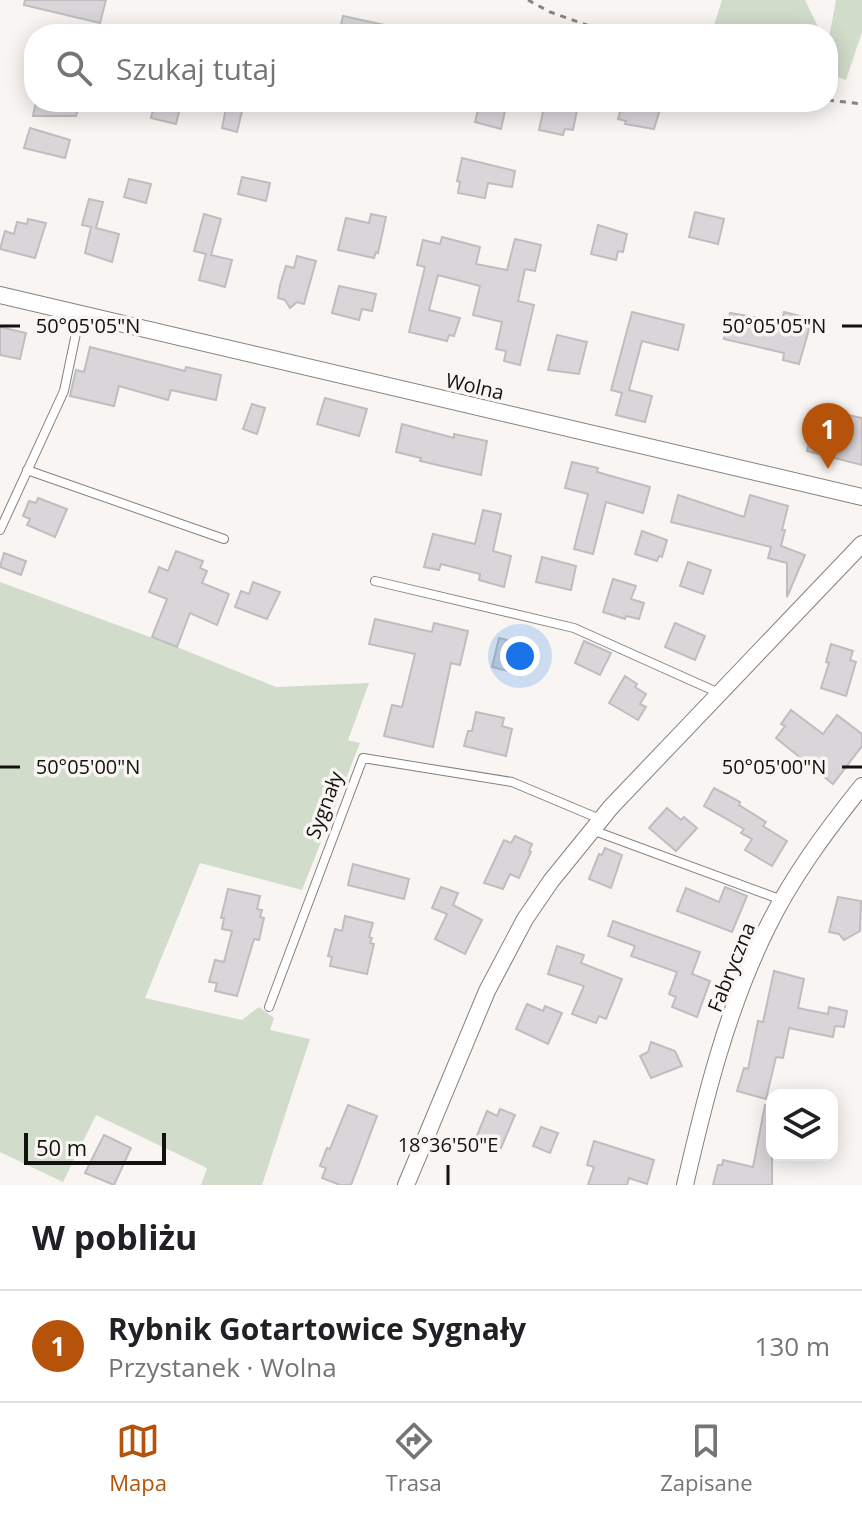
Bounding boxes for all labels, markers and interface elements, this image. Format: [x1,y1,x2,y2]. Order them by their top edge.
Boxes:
search box [24,24,838,112]
icon: search [52,46,96,90]
text: Szukaj tutaj [116,48,277,89]
text: 50°05'05"N [36,312,140,339]
text: 50°05'05"N [722,312,826,339]
street label: Wolna [443,366,507,406]
pin: 1 [802,403,854,469]
your location [500,636,540,676]
text: 50°05'00"N [36,753,140,780]
text: 50°05'00"N [722,753,826,780]
street label: Sygnały [299,766,350,843]
street label: Fabryczna [701,918,761,1016]
map controls [766,1089,838,1161]
button: layers [766,1089,838,1161]
scale bar [24,1129,166,1165]
text: 18°36'50"E [398,1131,498,1158]
text: 50 m [36,1132,87,1162]
text: W pobliżu [32,1214,197,1260]
text: Rybnik Gotartowice Sygnały [108,1308,526,1349]
text: 1 [51,1328,65,1364]
text: 130 m [755,1328,830,1364]
text: Przystanek · Wolna [108,1349,337,1385]
tab: Mapa [109,1419,167,1497]
tab: Trasa [386,1419,442,1497]
tab: Zapisane [660,1419,753,1497]

